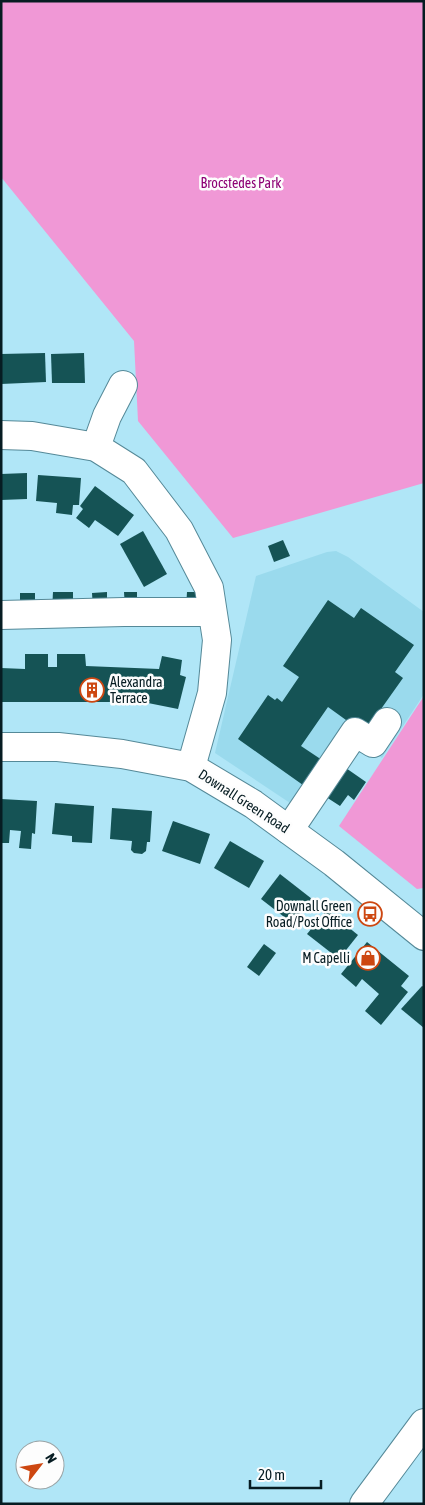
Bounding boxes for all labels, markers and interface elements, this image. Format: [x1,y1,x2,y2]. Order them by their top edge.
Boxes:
park label: Brocstedes Park [201,175,281,191]
place label: Alexandra Terrace [110,674,163,706]
building icon: Alexandra Terrace [79,677,105,703]
street label: Downall Green Road [196,766,292,836]
place label: Downall Green Road/Post Office [266,898,352,930]
bus stop icon: Downall Green Road/Post Office [357,901,383,927]
shop icon: M Capelli [355,945,381,971]
place label: M Capelli [302,950,350,966]
north arrow [15,1440,65,1490]
text: N [42,1451,60,1466]
scale bar [250,1458,321,1490]
text: 20 m [258,1466,285,1483]

